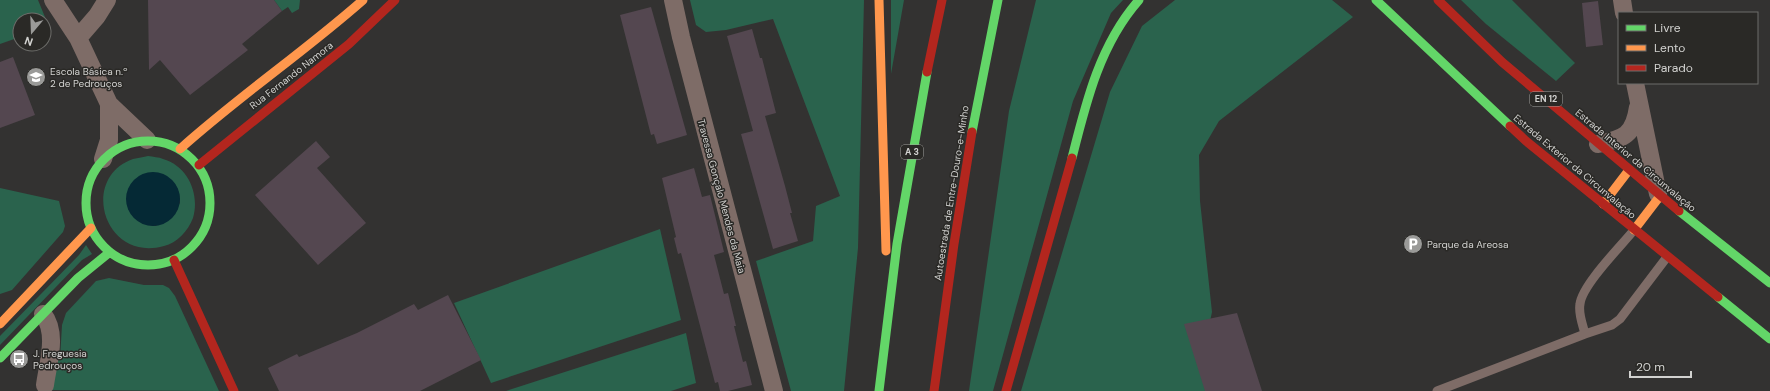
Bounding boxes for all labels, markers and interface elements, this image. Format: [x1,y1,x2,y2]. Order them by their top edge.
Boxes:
north arrow [12,12,52,52]
legend [1618,12,1758,84]
text: Livre [1654,20,1681,36]
text: N [23,34,35,49]
street label: Rua Fernando Namora [247,39,336,112]
text: Lento [1654,40,1685,56]
text: Parado [1654,60,1693,76]
place label: Escola Básica n.º 2 de Pedrouços [50,65,128,90]
school or university icon: Escola Básica n.º 2 de Pedrouços [25,66,47,88]
road number: EN 12 [1530,92,1562,106]
street label: Autoestrada de Entre-Douro-e-Minho [931,105,972,282]
street label: Estrada Interior da Circunvalação [1573,106,1699,215]
street label: Estrada Exterior da Circunvalação [1511,111,1639,222]
street label: Travessa Gonçalo Mendes da Maia [695,117,748,275]
road number: A 3 [901,145,923,159]
parking icon: Parque da Areosa [1402,233,1424,255]
place label: Parque da Areosa [1427,238,1508,251]
place label: J. Freguesia Pedrouços [33,347,87,372]
bus stop icon: J. Freguesia Pedrouços [8,348,30,370]
scale bar [1630,353,1691,379]
text: 20 m [1636,359,1665,375]

